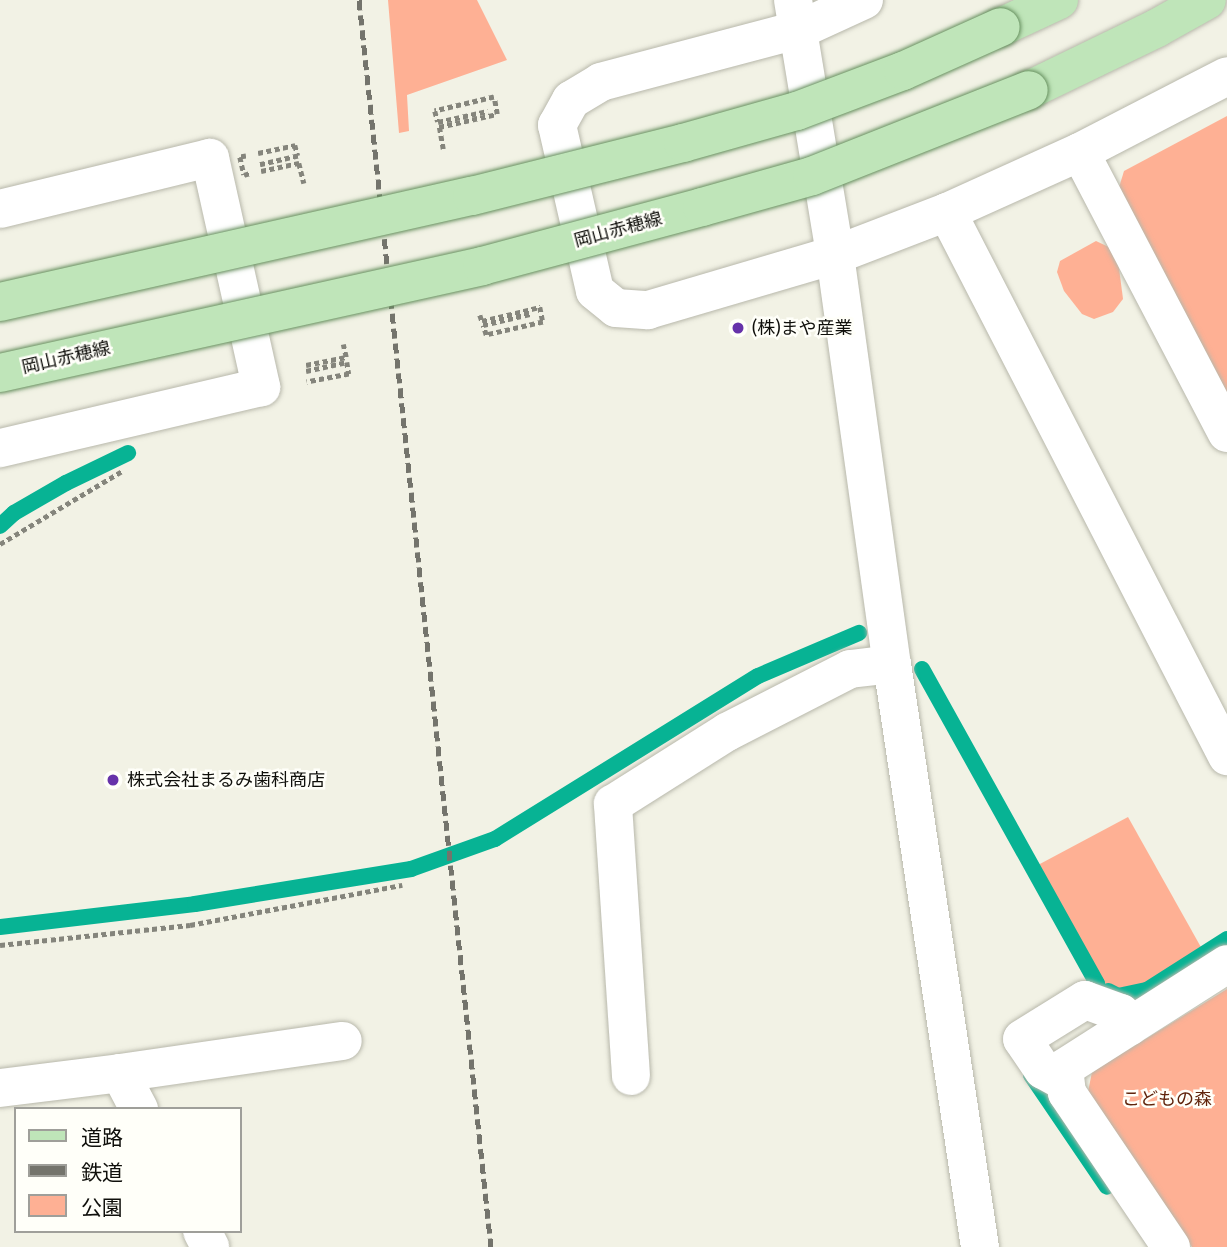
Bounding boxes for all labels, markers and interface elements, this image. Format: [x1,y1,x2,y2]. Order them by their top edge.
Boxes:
street label: 岡山赤穂線 [572,208,664,252]
place label: (株)まや産業 [752,317,853,339]
marker: (株)まや産業 [730,320,746,336]
street label: 岡山赤穂線 [20,337,112,379]
place label: 株式会社まるみ歯科商店 [127,769,325,791]
marker: 株式会社まるみ歯科商店 [105,772,121,788]
park label: こどもの森 [1122,1088,1212,1110]
legend [14,1107,242,1233]
text: 道路 [81,1125,123,1151]
text: 鉄道 [81,1160,123,1186]
text: 公園 [81,1195,123,1221]

